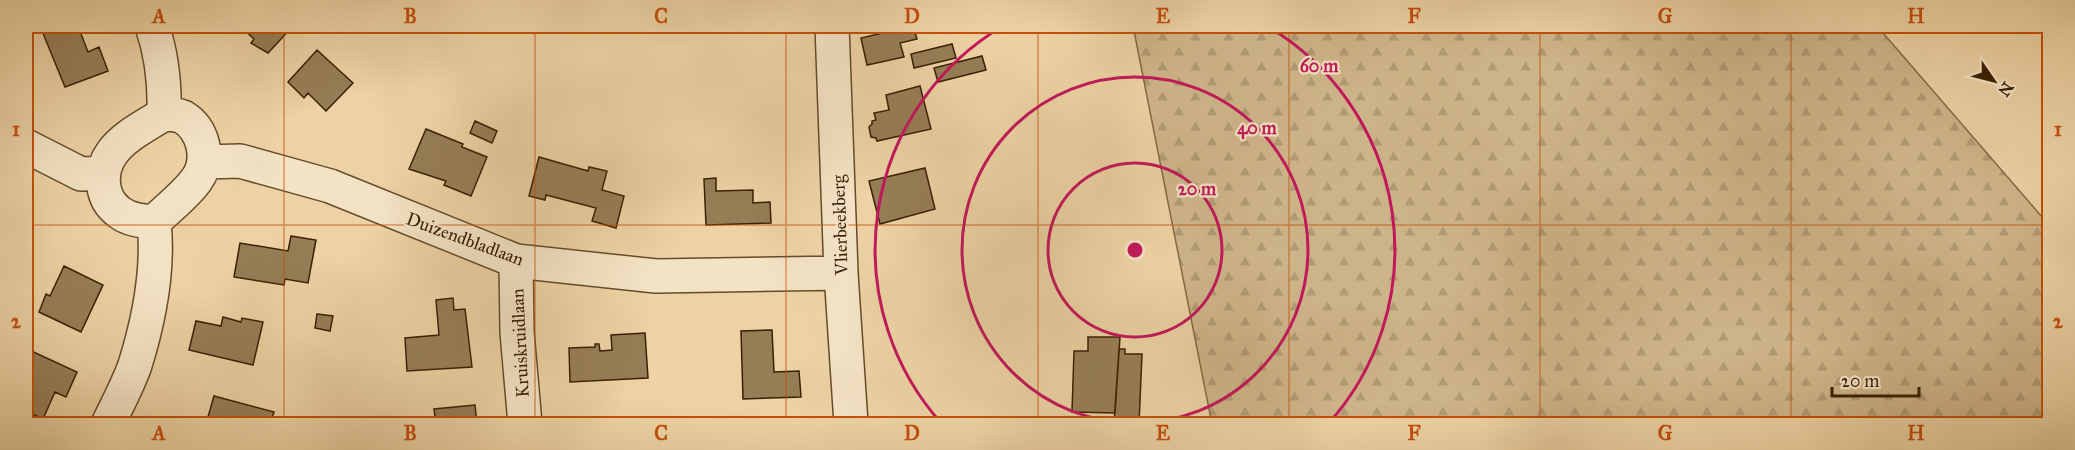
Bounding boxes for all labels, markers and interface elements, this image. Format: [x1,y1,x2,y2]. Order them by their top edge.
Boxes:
text: A [150,4,166,28]
text: B [403,4,417,28]
text: C [654,4,668,28]
text: D [904,4,920,28]
text: E [1156,4,1171,28]
text: F [1407,4,1421,28]
text: G [1658,4,1673,28]
text: H [1907,4,1925,28]
north arrow [1964,51,2024,111]
text: 60 m [1300,55,1339,77]
text: N [1994,78,2018,101]
text: 1 [12,117,20,141]
text: 40 m [1237,117,1278,140]
text: 1 [2054,117,2062,141]
street label: Vlierbeekberg [827,174,854,277]
text: 20 m [1178,178,1217,200]
street label: Duizendbladlaan [403,208,527,271]
centre of rings [1125,240,1145,260]
street label: Kruiskruidlaan [506,288,534,398]
text: 2 [11,309,22,333]
text: 2 [2053,309,2064,333]
scale bar [1832,360,1919,398]
text: 20 m [1841,370,1879,392]
text: A [150,421,166,445]
text: B [403,421,417,445]
text: C [654,421,668,445]
text: D [904,421,920,445]
text: E [1156,421,1171,445]
text: F [1407,421,1421,445]
text: G [1658,421,1673,445]
text: H [1907,421,1925,445]

